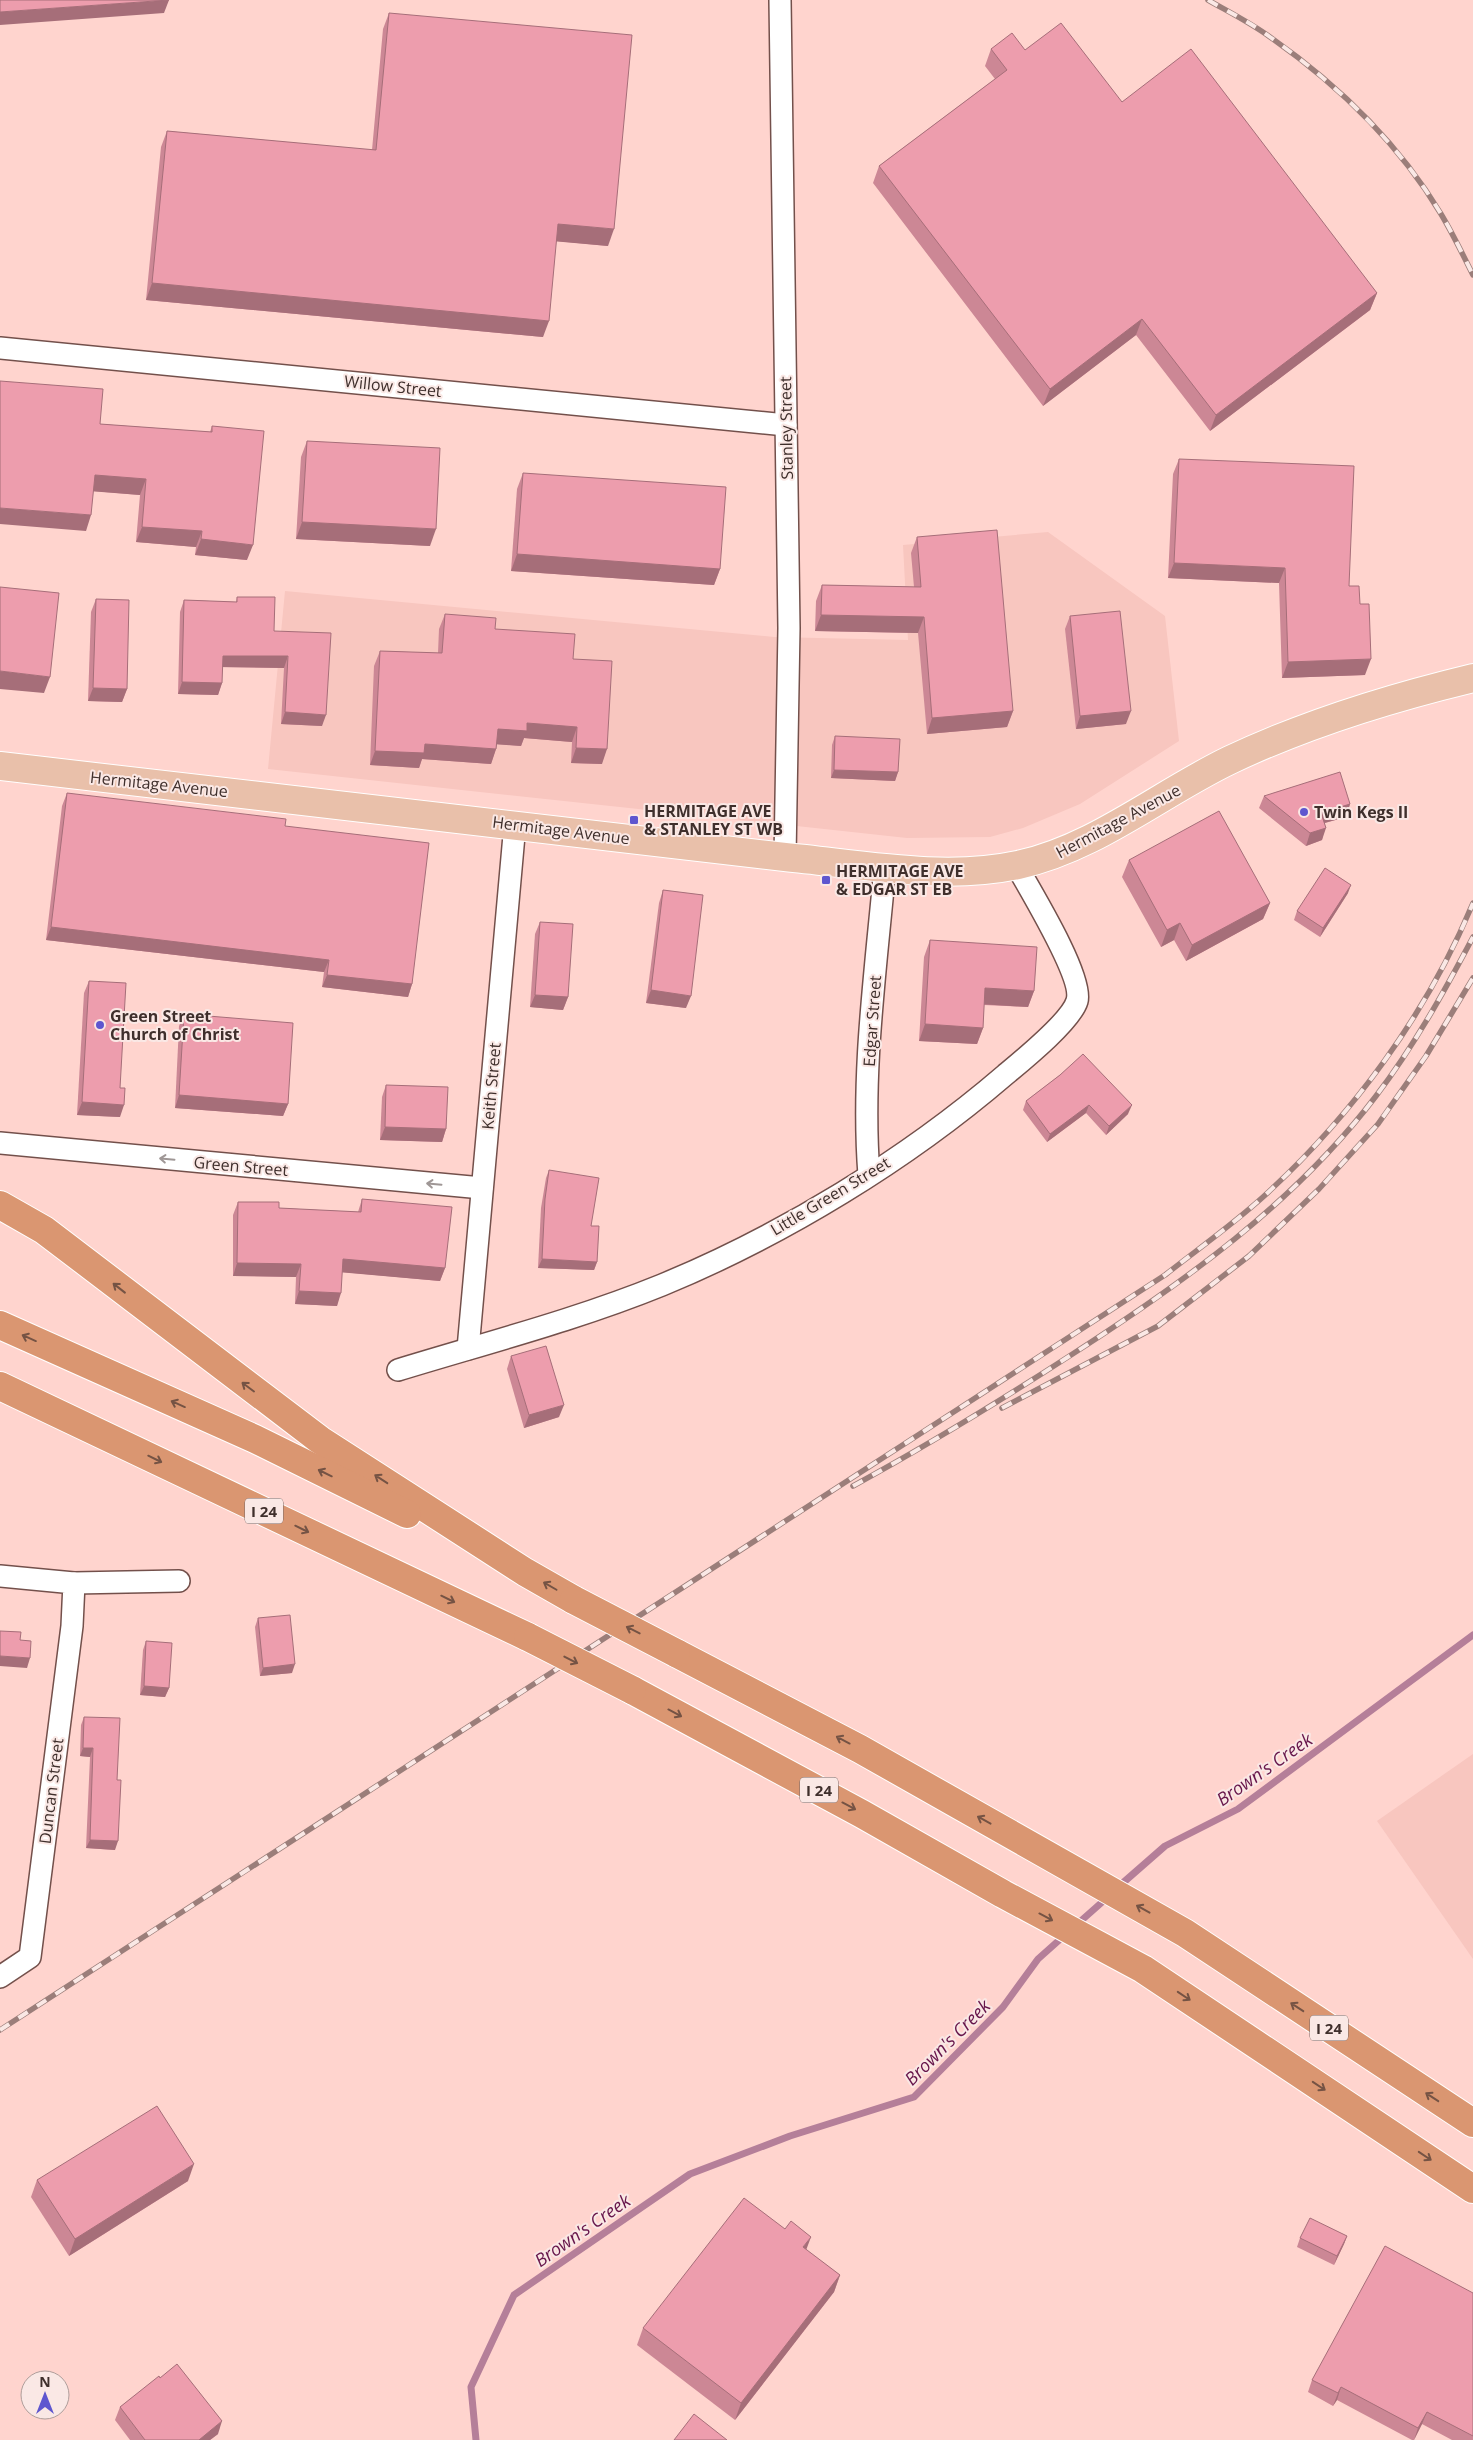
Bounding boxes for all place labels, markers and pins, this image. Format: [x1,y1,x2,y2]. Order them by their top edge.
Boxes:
place label: HERMITAGE AVE & STANLEY ST WB [644,800,783,840]
place label: Twin Kegs II [1314,801,1408,823]
marker: Twin Kegs II [1298,806,1310,818]
marker: HERMITAGE AVE & STANLEY ST WB [628,814,640,826]
place label: HERMITAGE AVE & EDGAR ST EB [836,860,964,900]
marker: HERMITAGE AVE & EDGAR ST EB [820,874,832,886]
place label: Green Street Church of Christ [110,1005,239,1045]
marker: Green Street Church of Christ [94,1019,106,1031]

